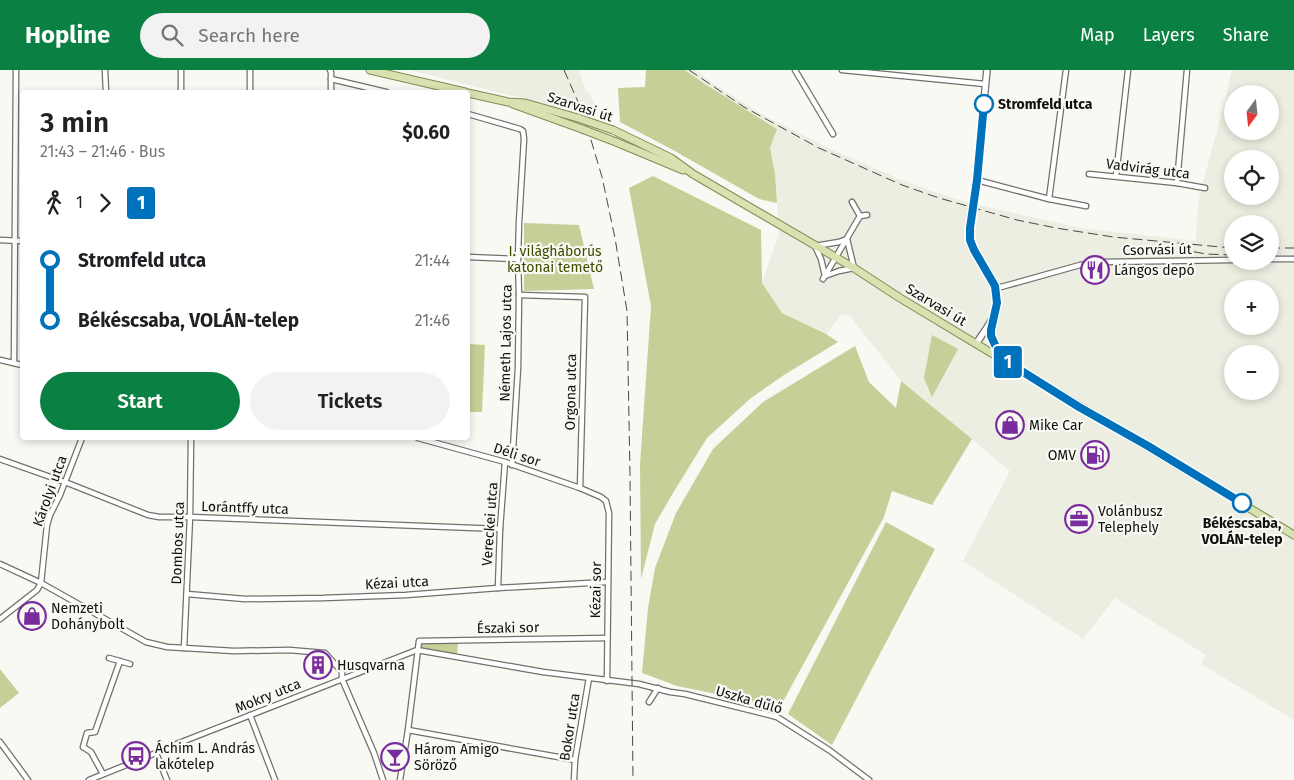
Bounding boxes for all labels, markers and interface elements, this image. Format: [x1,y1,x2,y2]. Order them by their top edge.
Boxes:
search box [140,13,490,58]
text: Hopline [25,21,110,49]
icon: search [158,21,186,49]
text: Search here [198,24,300,47]
text: Map [1080,24,1115,46]
text: Layers [1143,24,1195,46]
text: Share [1223,24,1269,46]
north arrow [1224,85,1279,140]
map controls [1224,85,1279,400]
street label: Szarvasi út [545,88,616,126]
marker: Stromfeld utca [974,94,994,114]
place label: Stromfeld utca [998,96,1093,113]
text: 3 min [40,106,109,139]
text: $0.60 [402,121,450,144]
text: 21:43 – 21:46 · Bus [40,142,165,161]
button: locate [1224,150,1279,205]
street label: Vadvirág utca [1105,155,1191,183]
icon: walk [40,189,68,217]
icon: forward [91,189,119,217]
text: 1 [137,192,145,214]
text: 1 [76,193,83,212]
button: layers [1224,215,1279,270]
street label: Csorvási út [1122,241,1193,259]
park label: I. világháborús katonai temető [507,243,603,276]
text: Stromfeld utca [78,249,206,272]
text: 21:44 [415,251,450,270]
restaurant icon: Lángos depó [1080,255,1110,285]
place label: Lángos depó [1114,262,1195,279]
street label: Szarvasi út [902,280,970,330]
button: + [1224,280,1279,335]
street label: Németh Lajos utca [496,284,516,402]
text: Békéscsaba, VOLÁN-telep [78,309,299,332]
text: 21:46 [415,311,450,330]
button: − [1224,345,1279,400]
line badge: 1 [992,346,1024,378]
text: 1 [1004,351,1012,373]
street label: Orgona utca [562,353,580,431]
button: Start [40,372,240,430]
button: Tickets [250,372,450,430]
shop icon: Mike Car [995,410,1025,440]
place label: Mike Car [1029,417,1084,434]
street label: Déli sor [491,439,543,471]
fuel station icon: OMV [1080,440,1110,470]
place label: OMV [1048,447,1076,464]
street label: Károlyi utca [29,453,71,529]
street label: Vereckei utca [479,482,501,566]
marker: Békéscsaba, VOLÁN-telep [1232,493,1252,513]
street label: Lorántffy utca [201,498,289,518]
street label: Dombos utca [168,501,188,585]
place label: Volánbusz Telephely [1098,503,1163,536]
office icon: Volánbusz Telephely [1064,504,1094,534]
place label: Békéscsaba, VOLÁN-telep [1201,515,1283,548]
street label: Kézai sor [587,561,605,619]
street label: Kézai utca [365,573,429,593]
place label: Nemzeti Dohánybolt [51,600,126,633]
shop icon: Nemzeti Dohánybolt [17,601,47,631]
street label: Északi sor [477,618,540,637]
building icon: Husqvarna [303,650,333,680]
place label: Husqvarna [337,657,405,674]
street label: Mokry utca [233,675,303,717]
street label: Uszka dűlő [714,682,784,718]
street label: Bokor utca [556,692,584,762]
place label: Áchim L. András lakótelep [155,739,256,773]
bus stop icon: Áchim L. András lakótelep [121,741,151,771]
place label: Három Amigo Söröző [414,741,499,774]
bar icon: Három Amigo Söröző [380,742,410,772]

